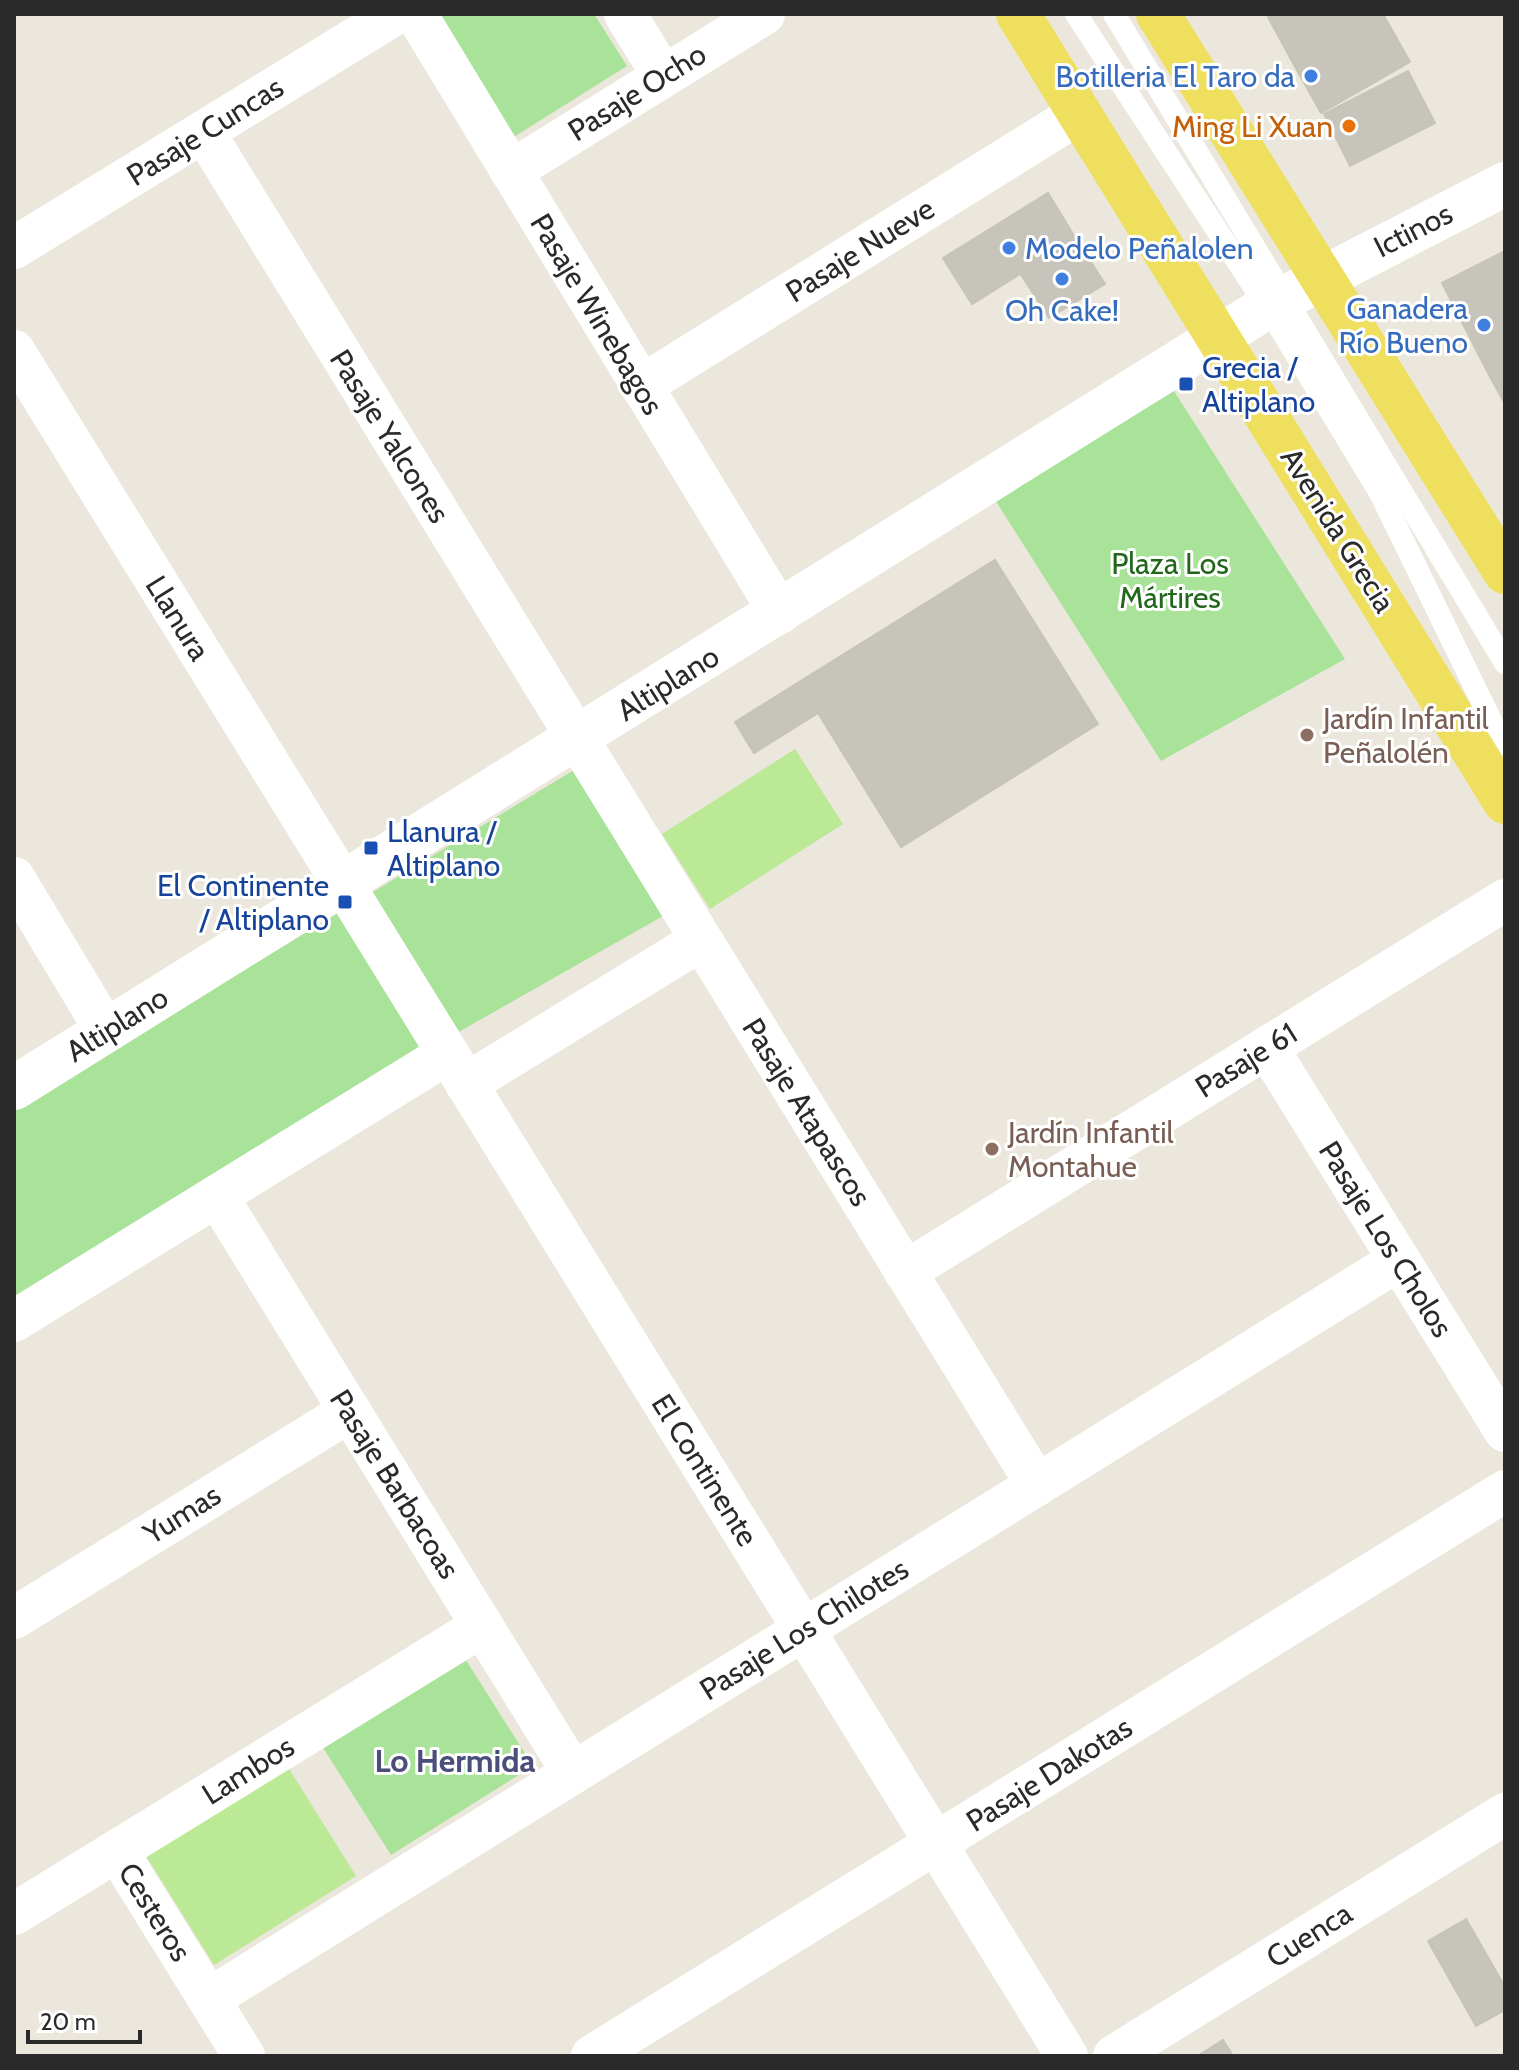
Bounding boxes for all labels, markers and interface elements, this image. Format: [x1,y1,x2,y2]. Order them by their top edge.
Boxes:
street label: Pasaje Ocho [561,35,713,149]
place label: Botilleria El Taro da [1056,58,1296,95]
marker: Botilleria El Taro da [1302,67,1320,85]
street label: Pasaje Cuncas [120,68,290,194]
place label: Ming Li Xuan [1172,108,1333,145]
marker: Ming Li Xuan [1340,117,1358,135]
street label: Pasaje Nueve [779,190,941,310]
street label: Ictinos [1368,195,1458,265]
street label: Pasaje Winebagos [522,207,672,421]
place label: Modelo Peñalolen [1025,230,1253,267]
marker: Modelo Peñalolen [1000,239,1018,257]
marker: Oh Cake! [1053,270,1071,288]
place label: Ganadera Río Bueno [1338,290,1469,361]
place label: Oh Cake! [1005,292,1119,329]
marker: Ganadera Río Bueno [1475,316,1493,334]
street label: Pasaje Yalcones [322,343,458,529]
place label: Grecia / Altiplano [1202,349,1315,420]
marker: Grecia / Altiplano [1177,375,1195,393]
street label: Avenida Grecia [1273,441,1404,620]
park label: Plaza Los Mártires [1111,545,1229,616]
street label: Llanura [138,569,219,668]
street label: Altiplano [610,637,726,729]
place label: Jardín Infantil Peñalolén [1322,700,1489,771]
marker: Jardín Infantil Peñalolén [1298,726,1316,744]
place label: Llanura / Altiplano [387,813,500,884]
marker: Llanura / Altiplano [362,839,380,857]
place label: El Continente / Altiplano [157,867,329,938]
marker: El Continente / Altiplano [336,893,354,911]
street label: Altiplano [59,978,175,1070]
street label: Pasaje Atapascos [734,1011,880,1213]
street label: Pasaje 61 [1188,1014,1304,1106]
place label: Jardín Infantil Montahue [1007,1114,1174,1185]
street label: Pasaje Los Cholos [1311,1134,1461,1344]
marker: Jardín Infantil Montahue [983,1140,1001,1158]
street label: Pasaje Barbacoas [322,1383,468,1585]
street label: El Continente [644,1387,766,1553]
street label: Yumas [136,1476,227,1552]
street label: Pasaje Los Chilotes [693,1550,915,1708]
street label: Pasaje Dakotas [959,1708,1139,1840]
street label: Lambos [195,1727,301,1813]
district label: Lo Hermida [375,1741,536,1780]
street label: Cesteros [110,1856,200,1968]
street label: Cuenca [1259,1894,1359,1976]
scale bar [28,1994,140,2044]
text: 20 m [40,2007,96,2036]

